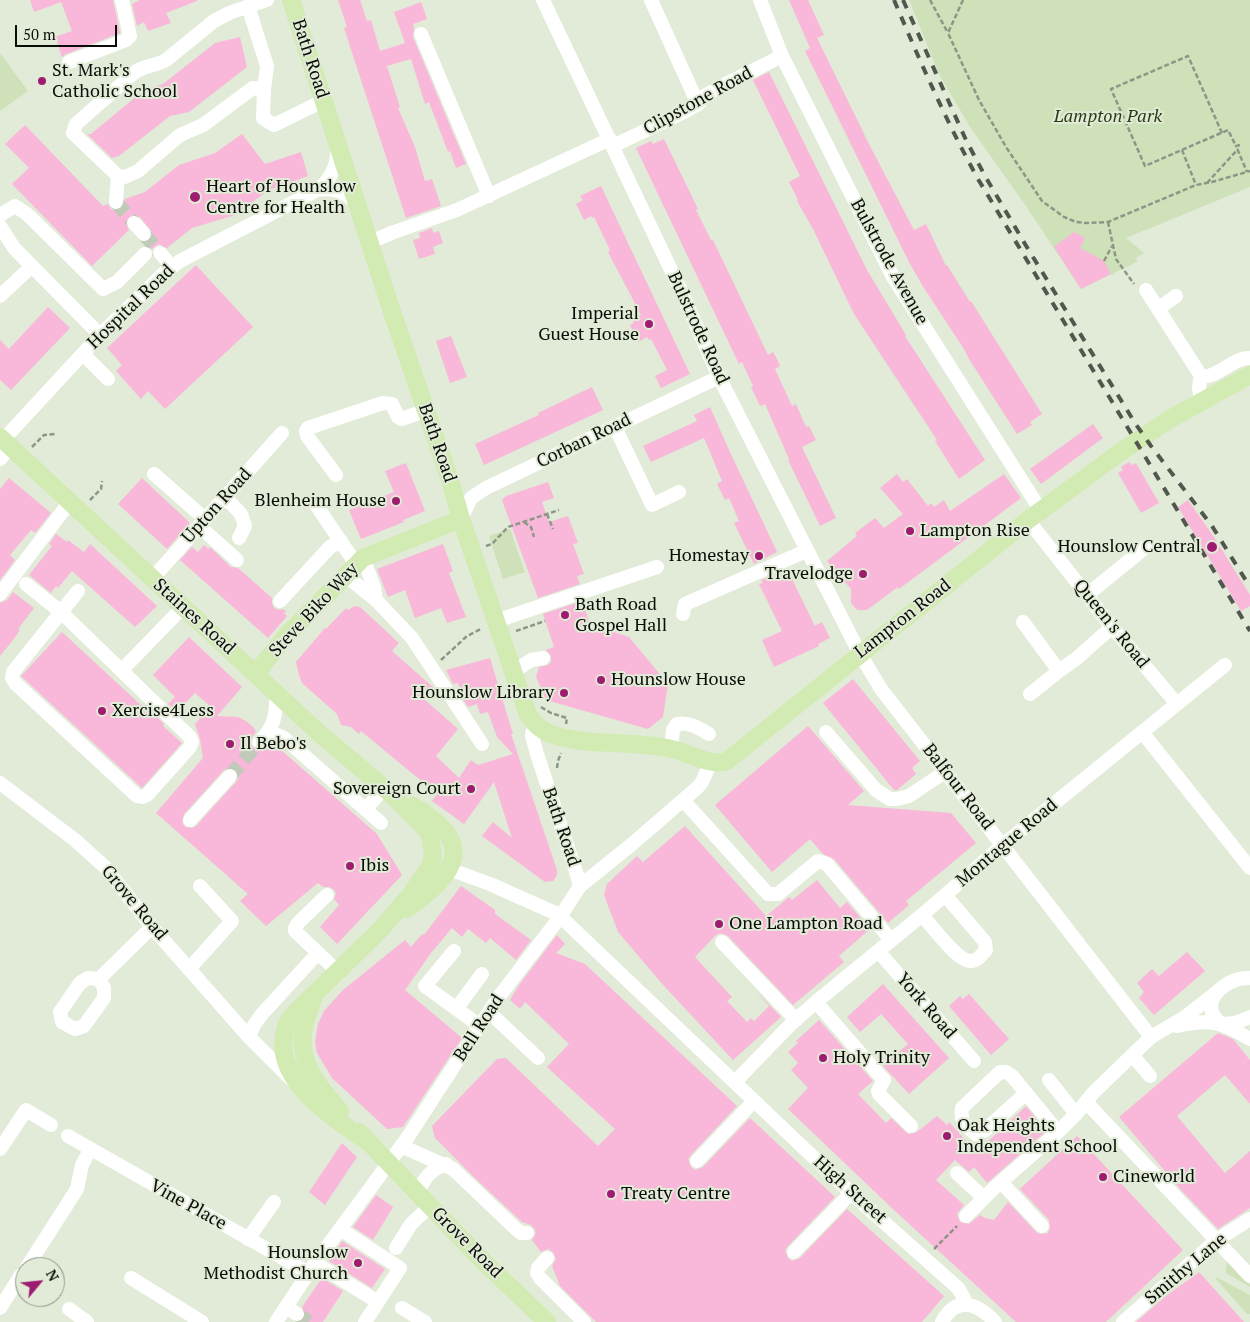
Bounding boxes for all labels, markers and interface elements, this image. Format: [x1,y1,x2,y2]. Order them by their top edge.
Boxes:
scale bar [18,15,120,47]
street label: Bath Road [287,17,333,101]
text: 50 m [23,24,56,44]
place label: St. Mark's Catholic School [52,60,177,102]
street label: Clipstone Road [640,62,756,140]
marker: St. Mark's Catholic School [36,75,48,87]
park label: Lampton Park [1054,106,1162,128]
place label: Heart of Hounslow Centre for Health [206,176,356,218]
marker: Heart of Hounslow Centre for Health [188,190,202,204]
street label: Bulstrode Avenue [845,195,933,329]
street label: Hospital Road [83,260,179,354]
street label: Bulstrode Road [662,268,734,388]
place label: Imperial Guest House [538,303,639,346]
marker: Imperial Guest House [643,318,655,330]
street label: Bath Road [413,401,461,485]
street label: Corban Road [533,409,635,473]
street label: Upton Road [178,464,256,548]
place label: Blenheim House [255,490,386,512]
marker: Blenheim House [390,495,402,507]
place label: Lampton Rise [920,520,1030,542]
marker: Lampton Rise [904,525,916,537]
place label: Hounslow Central [1057,536,1201,558]
marker: Hounslow Central [1205,540,1219,554]
place label: Homestay [669,545,749,567]
marker: Homestay [753,550,765,562]
street label: Steve Biko Way [265,558,363,662]
place label: Travelodge [765,563,853,585]
marker: Travelodge [857,568,869,580]
street label: Staines Road [149,575,239,659]
street label: Lampton Road [851,575,955,663]
street label: Queen's Road [1069,575,1153,673]
place label: Bath Road Gospel Hall [575,594,667,636]
marker: Bath Road Gospel Hall [559,609,571,621]
place label: Hounslow House [611,669,746,691]
marker: Hounslow House [595,674,607,686]
place label: Hounslow Library [412,682,554,704]
marker: Hounslow Library [558,687,570,699]
place label: Xercise4Less [112,700,214,722]
marker: Xercise4Less [96,705,108,717]
place label: Il Bebo's [240,733,307,755]
marker: Il Bebo's [224,738,236,750]
street label: Balfour Road [918,740,998,834]
place label: Sovereign Court [333,778,461,800]
marker: Sovereign Court [465,783,477,795]
street label: Bath Road [537,785,585,869]
street label: Montague Road [952,794,1062,892]
place label: Ibis [360,855,389,877]
marker: Ibis [344,860,356,872]
street label: Grove Road [96,861,172,945]
place label: One Lampton Road [729,913,883,935]
marker: One Lampton Road [713,918,725,930]
street label: York Road [891,968,961,1044]
street label: Bell Road [449,990,509,1066]
place label: Holy Trinity [833,1047,930,1069]
marker: Holy Trinity [817,1052,829,1064]
place label: Oak Heights Independent School [957,1115,1118,1158]
marker: Oak Heights Independent School [941,1130,953,1142]
street label: High Street [809,1152,891,1228]
place label: Cineworld [1113,1166,1195,1188]
marker: Cineworld [1097,1171,1109,1183]
street label: Vine Place [146,1175,230,1235]
place label: Treaty Centre [621,1183,730,1205]
marker: Treaty Centre [605,1188,617,1200]
street label: Grove Road [427,1203,507,1283]
street label: Smithy Lane [1141,1229,1231,1309]
place label: Hounslow Methodist Church [204,1242,348,1284]
north arrow [15,1257,65,1307]
marker: Hounslow Methodist Church [352,1257,364,1269]
text: N [42,1266,64,1284]

